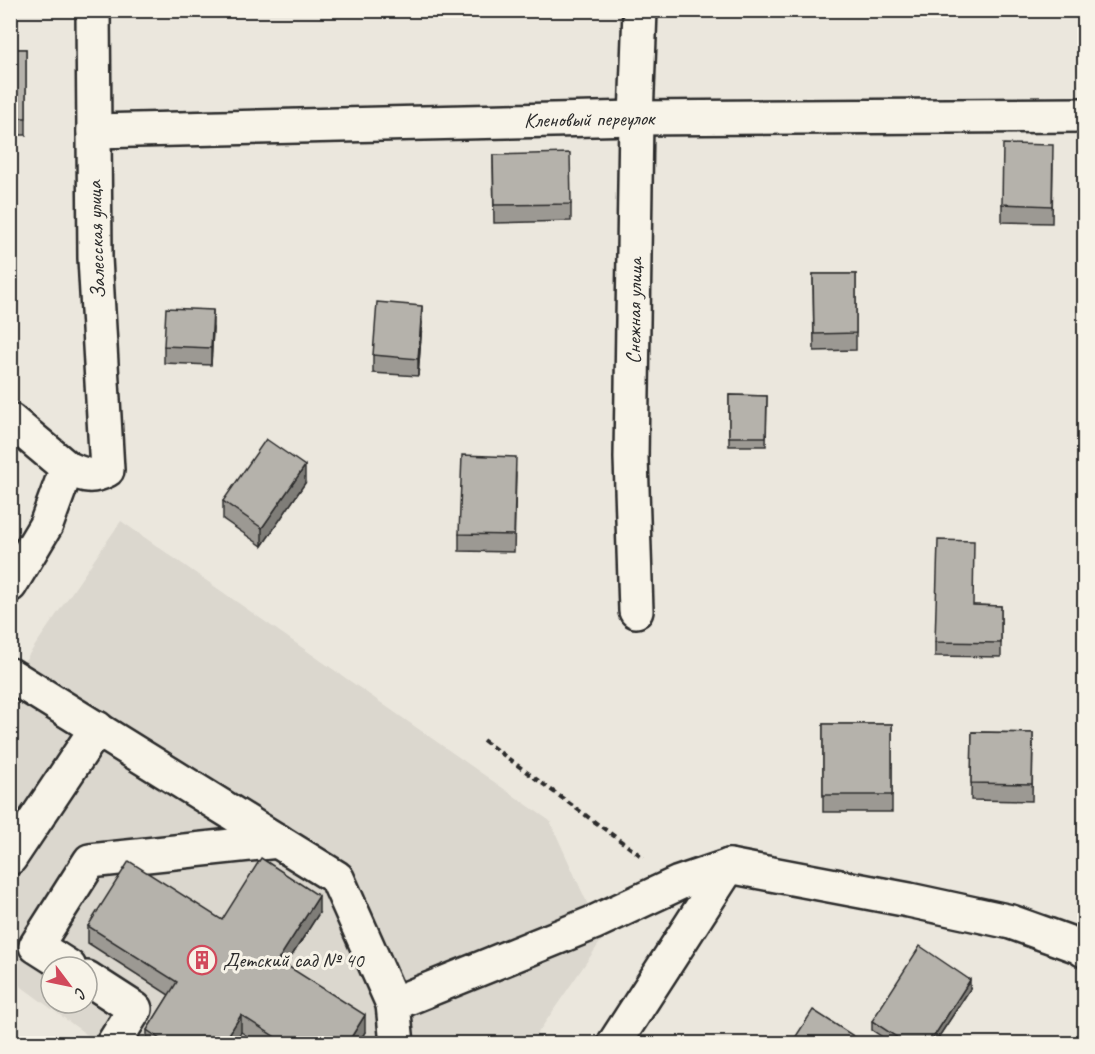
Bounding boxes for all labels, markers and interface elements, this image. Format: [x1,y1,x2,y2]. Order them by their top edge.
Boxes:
street label: Кленовый переулок [524,105,657,133]
street label: Залесская улица [81,179,111,300]
street label: Снежная улица [620,255,648,364]
building icon: Детский сад № 40 [186,944,218,976]
place label: Детский сад № 40 [223,947,365,973]
north arrow [39,955,99,1015]
text: С [69,984,91,1003]

